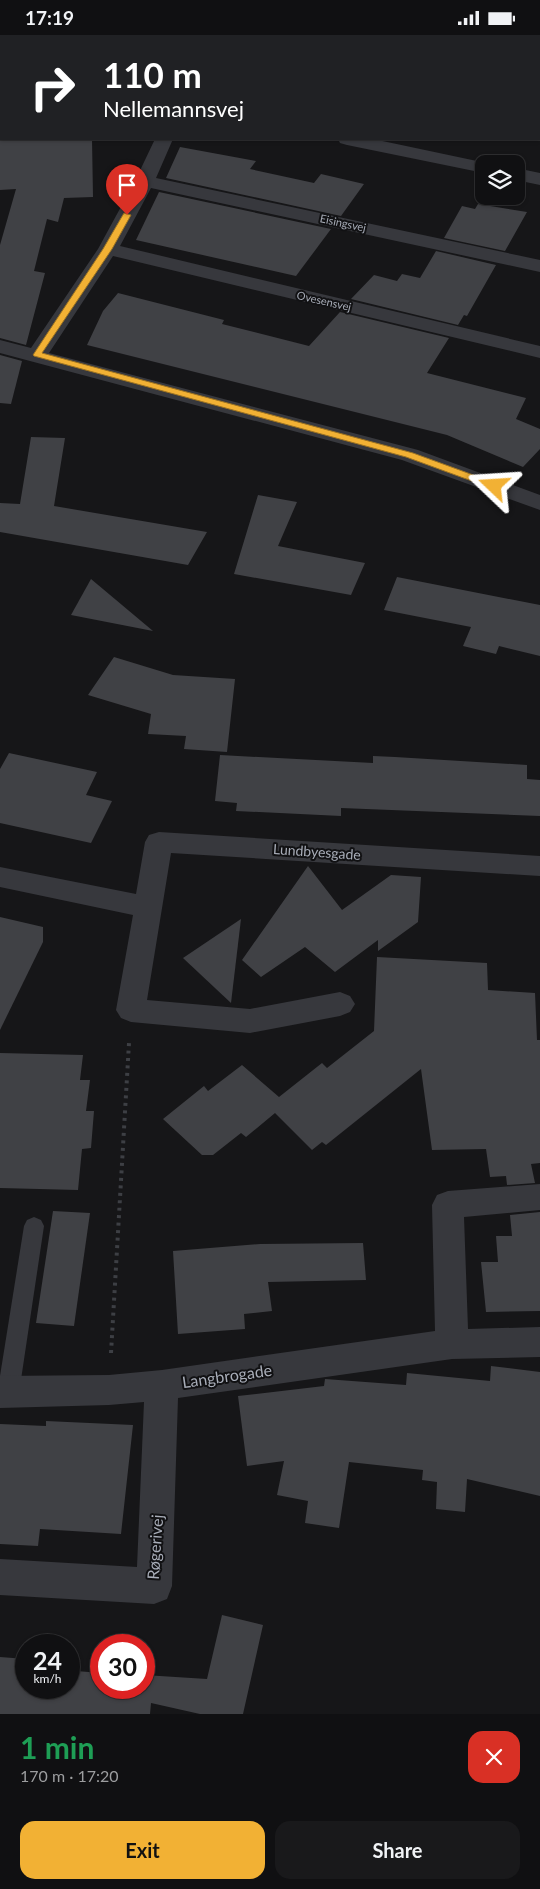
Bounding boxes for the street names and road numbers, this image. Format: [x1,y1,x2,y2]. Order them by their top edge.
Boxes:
street label: Eisingsvej [319,211,368,234]
street label: Ovesensvej [296,288,353,313]
street label: Lundbyesgade [273,840,361,863]
street label: Langbrogade [181,1360,273,1391]
street label: Røgerivej [143,1514,166,1580]

